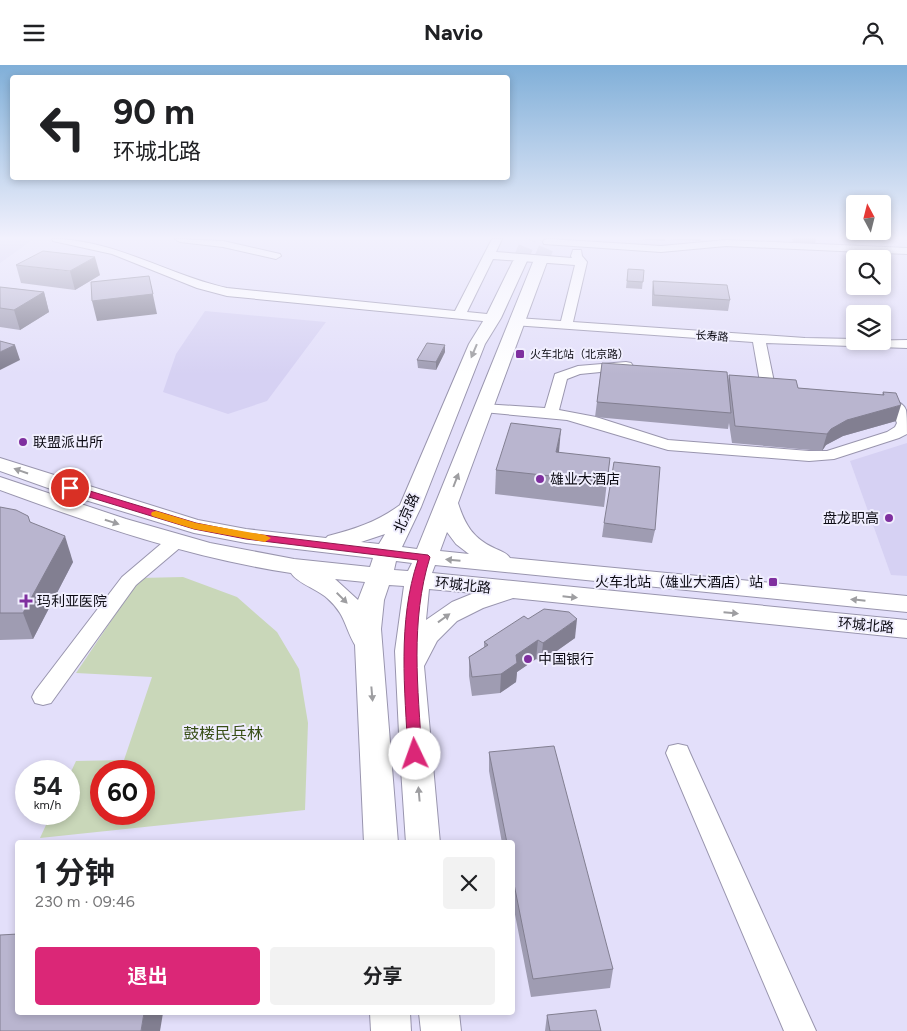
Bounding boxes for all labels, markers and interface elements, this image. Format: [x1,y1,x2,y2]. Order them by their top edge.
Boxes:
icon: menu [20,19,48,47]
text: Navio [424,19,483,46]
icon: person [859,19,887,47]
text: 90 m [113,91,195,133]
icon: left [30,95,95,160]
text: 环城北路 [113,138,201,165]
north arrow [846,195,891,240]
map controls [846,195,891,350]
button: search [846,250,891,295]
button: layers [846,305,891,350]
street label: 长寿路 [695,329,729,344]
one-way arrow [470,344,478,358]
marker: 火车北站（北京路） [514,348,526,360]
place label: 火车北站（北京路） [530,348,629,361]
place label: 联盟派出所 [33,434,103,451]
marker: 联盟派出所 [17,436,29,448]
one-way arrow [14,467,29,474]
pin [49,467,91,509]
place label: 雄业大酒店 [550,471,620,488]
one-way arrow [453,473,461,487]
marker: 雄业大酒店 [534,473,546,485]
icon: arrive [56,474,84,502]
street label: 北京路 [390,491,423,536]
place label: 盘龙职高 [823,510,879,527]
marker: 盘龙职高 [883,512,895,524]
one-way arrow [105,518,120,526]
one-way arrow [445,556,461,564]
street label: 环城北路 [434,574,492,597]
place label: 火车北站（雄业大酒店）站 [595,574,763,591]
marker: 火车北站（雄业大酒店）站 [767,576,779,588]
one-way arrow [336,592,348,604]
place label: 玛利亚医院 [37,593,107,610]
one-way arrow [562,593,578,601]
marker: 玛利亚医院 [19,594,33,608]
one-way arrow [850,596,866,604]
one-way arrow [724,609,740,617]
one-way arrow [437,613,451,623]
street label: 环城北路 [837,615,895,636]
place label: 中国银行 [538,651,594,668]
marker: 中国银行 [522,653,534,665]
one-way arrow [368,686,376,702]
park label: 鼓楼民兵林 [183,724,263,743]
position arrow [388,727,440,779]
speed limit sign: 60 [90,760,155,825]
text: 54 [32,771,63,801]
one-way arrow [415,786,423,802]
text: km/h [34,798,61,812]
text: 1 分钟 [35,854,115,891]
button: close [443,857,495,909]
text: 230 m · 09:46 [35,892,135,911]
button: 退出 [35,947,260,1005]
button: 分享 [270,947,495,1005]

